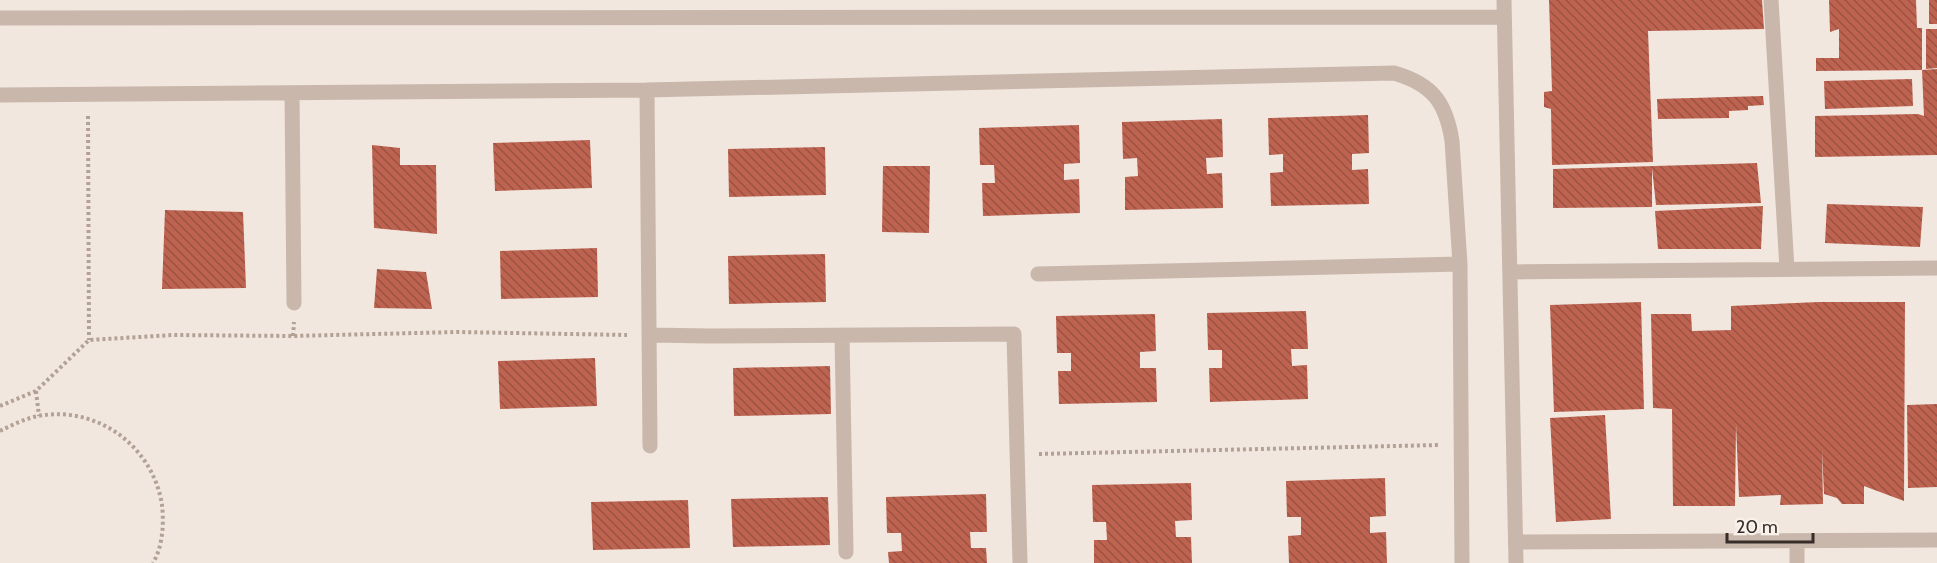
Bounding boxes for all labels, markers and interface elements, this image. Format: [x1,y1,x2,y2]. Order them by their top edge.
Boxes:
scale bar [1727,506,1812,544]
text: 20 m [1736,516,1778,538]

